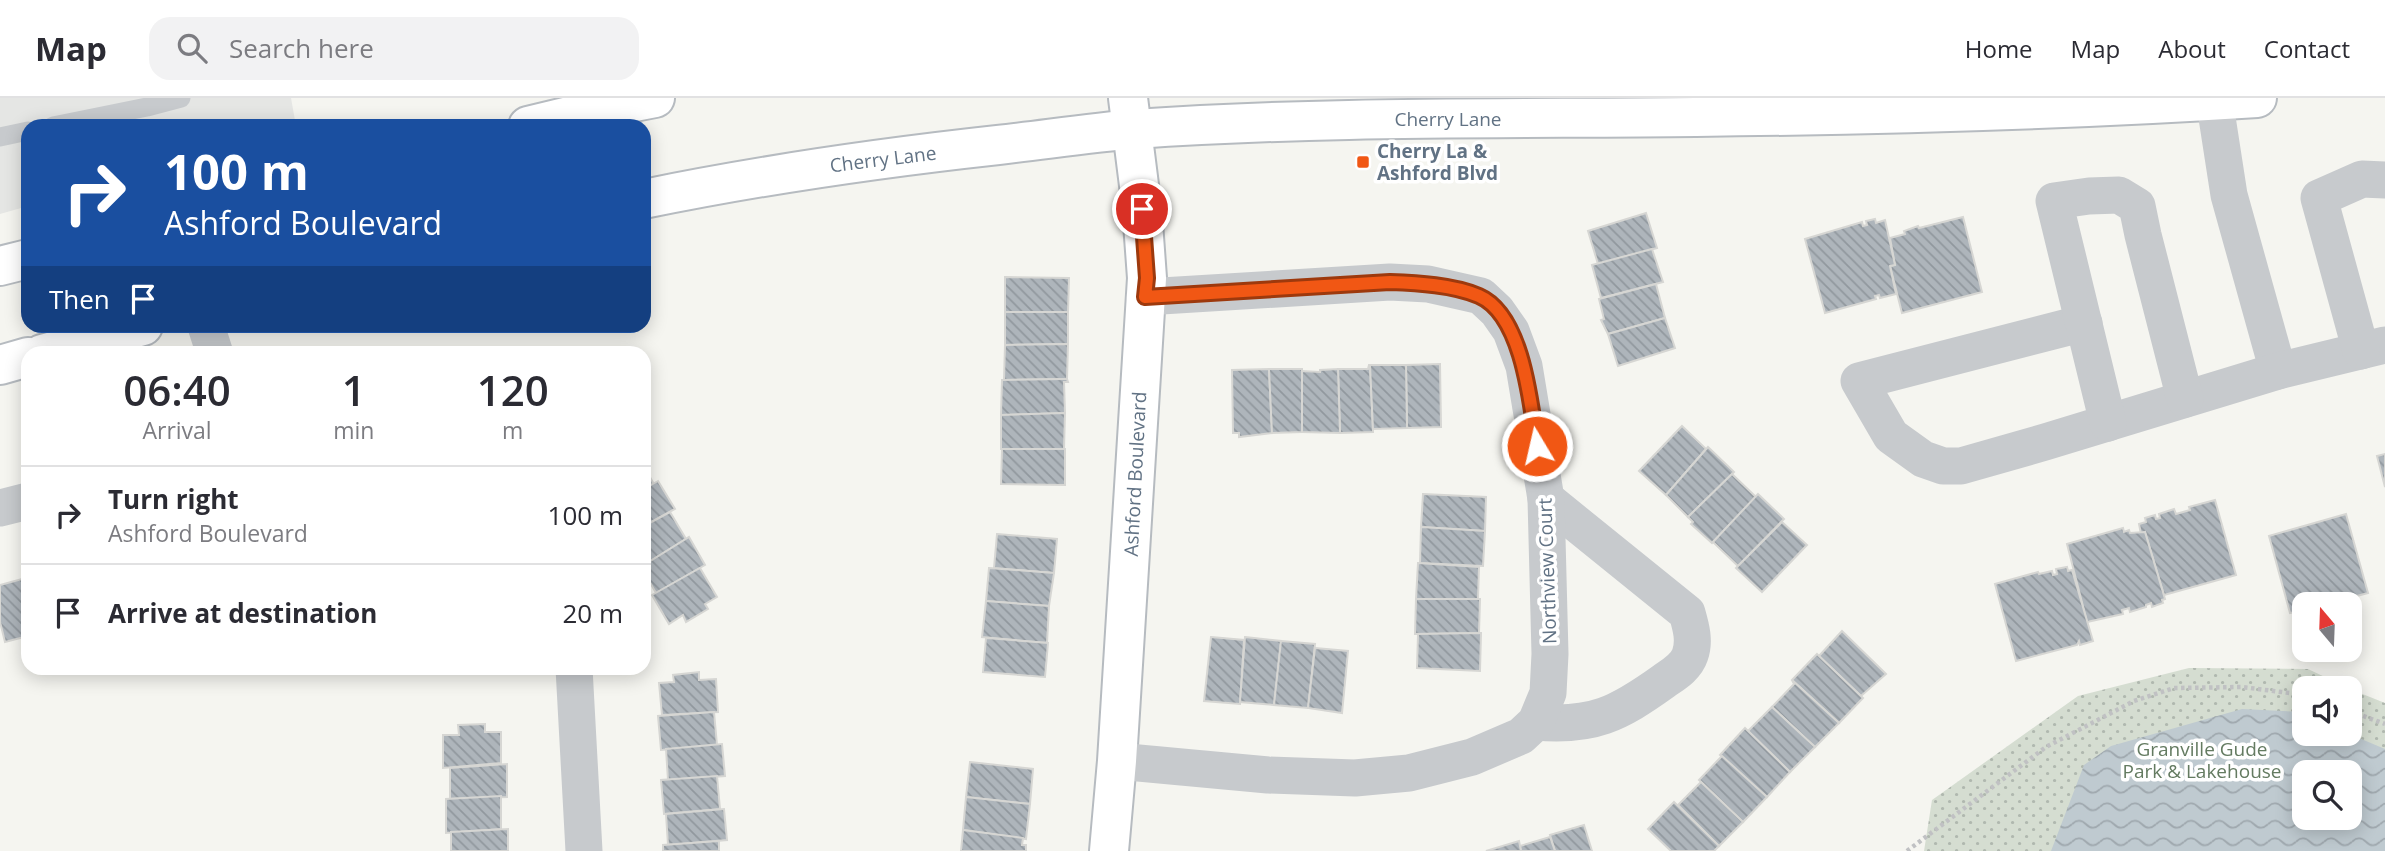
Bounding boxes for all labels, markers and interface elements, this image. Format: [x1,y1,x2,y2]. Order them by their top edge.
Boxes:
search box [149,17,639,80]
text: Map [35,26,107,71]
icon: search [173,29,211,67]
text: Search here [229,30,374,66]
text: Home [1965,32,2033,65]
text: Map [2071,32,2120,65]
text: About [2158,32,2226,65]
text: Contact [2264,32,2350,65]
street label: Cherry Lane [1394,106,1502,132]
text: 100 m [164,138,309,204]
place label: Cherry La & Ashford Blvd [1377,138,1498,186]
street label: Cherry Lane [828,140,938,178]
icon: right [49,147,140,238]
marker: Cherry La & Ashford Blvd [1355,154,1371,170]
pin [1112,179,1172,239]
icon: arrive [1123,190,1161,228]
text: Ashford Boulevard [164,201,442,244]
icon: arrive [124,280,162,318]
text: Then [49,281,110,317]
text: 06:40 [123,361,231,418]
text: 1 [342,361,366,418]
text: 120 [477,361,549,418]
street label: Ashford Boulevard [1118,391,1152,557]
position arrow [1500,409,1574,483]
text: Arrival [142,414,212,446]
text: min [333,414,374,446]
text: m [502,414,523,446]
text: Turn right [108,481,239,517]
icon: right [49,496,87,534]
text: 100 m [548,497,623,533]
street label: Northview Court [1531,497,1563,644]
text: Ashford Boulevard [108,517,308,549]
north arrow [2292,592,2362,662]
map controls [2292,592,2362,830]
icon: arrive [49,594,87,632]
text: Arrive at destination [108,595,377,631]
text: 20 m [562,595,623,631]
button: sound [2292,676,2362,746]
park label: Granville Gude Park & Lakehouse [2122,736,2282,784]
button: search [2292,760,2362,830]

